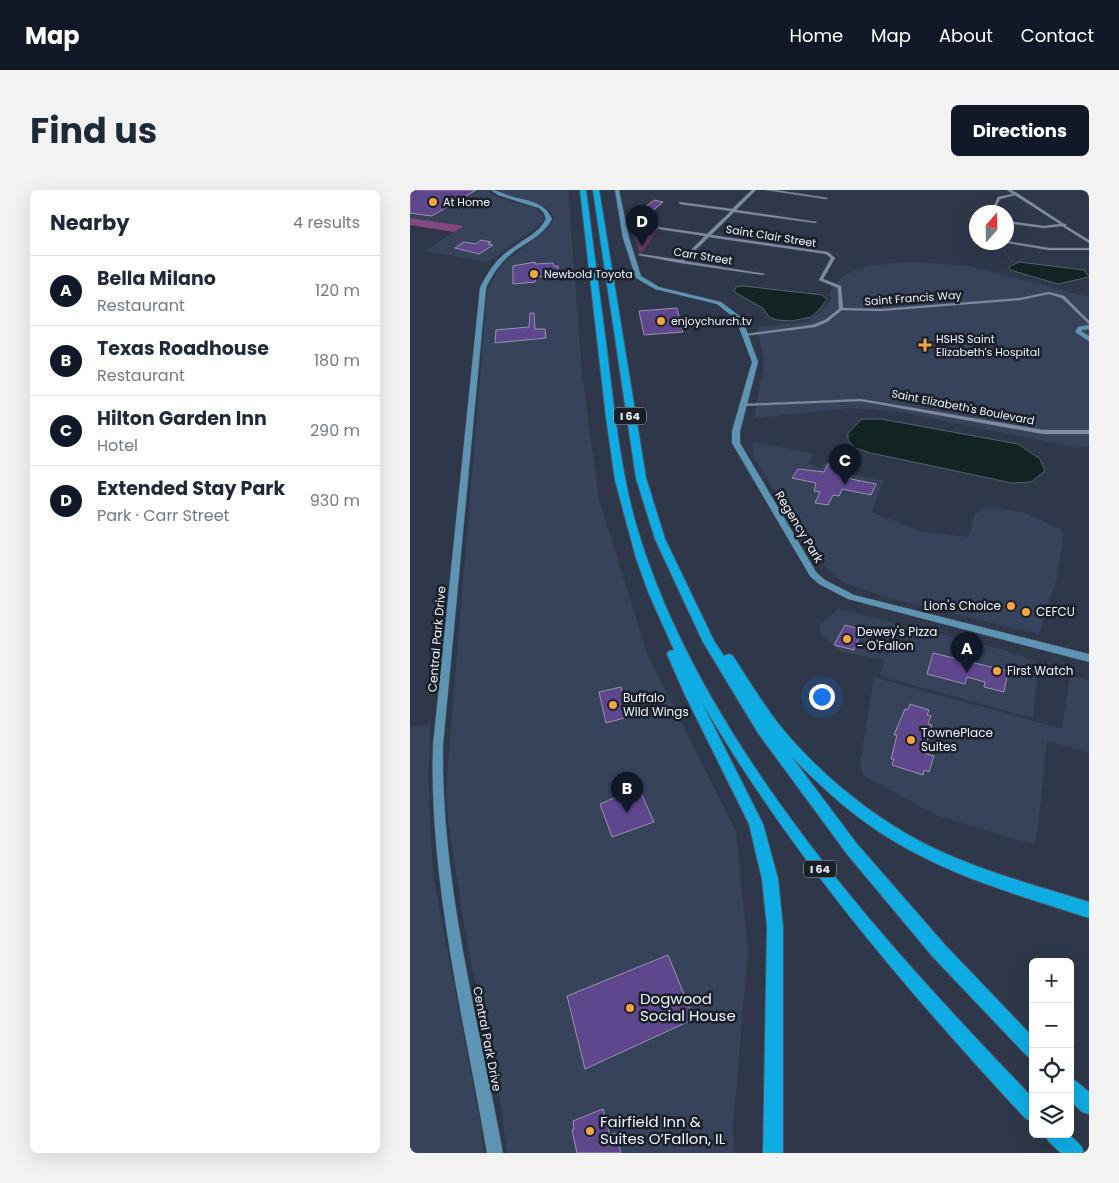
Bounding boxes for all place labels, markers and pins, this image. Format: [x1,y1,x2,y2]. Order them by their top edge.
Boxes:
place label: At Home [443,194,490,210]
marker: At Home [427,196,439,208]
pin: D [626,205,658,246]
place label: Newbold Toyota [544,266,633,282]
marker: Newbold Toyota [528,268,540,280]
place label: enjoychurch.tv [671,313,753,329]
marker: enjoychurch.tv [655,315,667,327]
place label: HSHS Saint Elizabeth's Hospital [936,331,1040,360]
marker: HSHS Saint Elizabeth's Hospital [918,338,932,352]
pin: C [829,444,861,485]
place label: Lion's Choice [924,597,1001,614]
marker: Lion's Choice [1005,600,1017,612]
place label: CEFCU [1036,603,1075,620]
marker: CEFCU [1020,606,1032,618]
place label: Dewey's Pizza - O'Fallon [857,623,937,654]
pin: A [951,632,983,673]
marker: Dewey's Pizza - O'Fallon [841,633,853,645]
place label: First Watch [1007,662,1073,679]
marker: First Watch [991,665,1003,677]
place label: Buffalo Wild Wings [623,689,689,720]
marker: Buffalo Wild Wings [607,699,619,711]
place label: TownePlace Suites [921,724,993,755]
marker: TownePlace Suites [905,734,917,746]
pin: B [611,772,643,813]
place label: Dogwood Social House [640,988,736,1026]
marker: Dogwood Social House [624,1002,636,1014]
place label: Fairfield Inn & Suites O’Fallon, IL [600,1111,726,1149]
marker: Fairfield Inn & Suites O’Fallon, IL [584,1125,596,1137]

